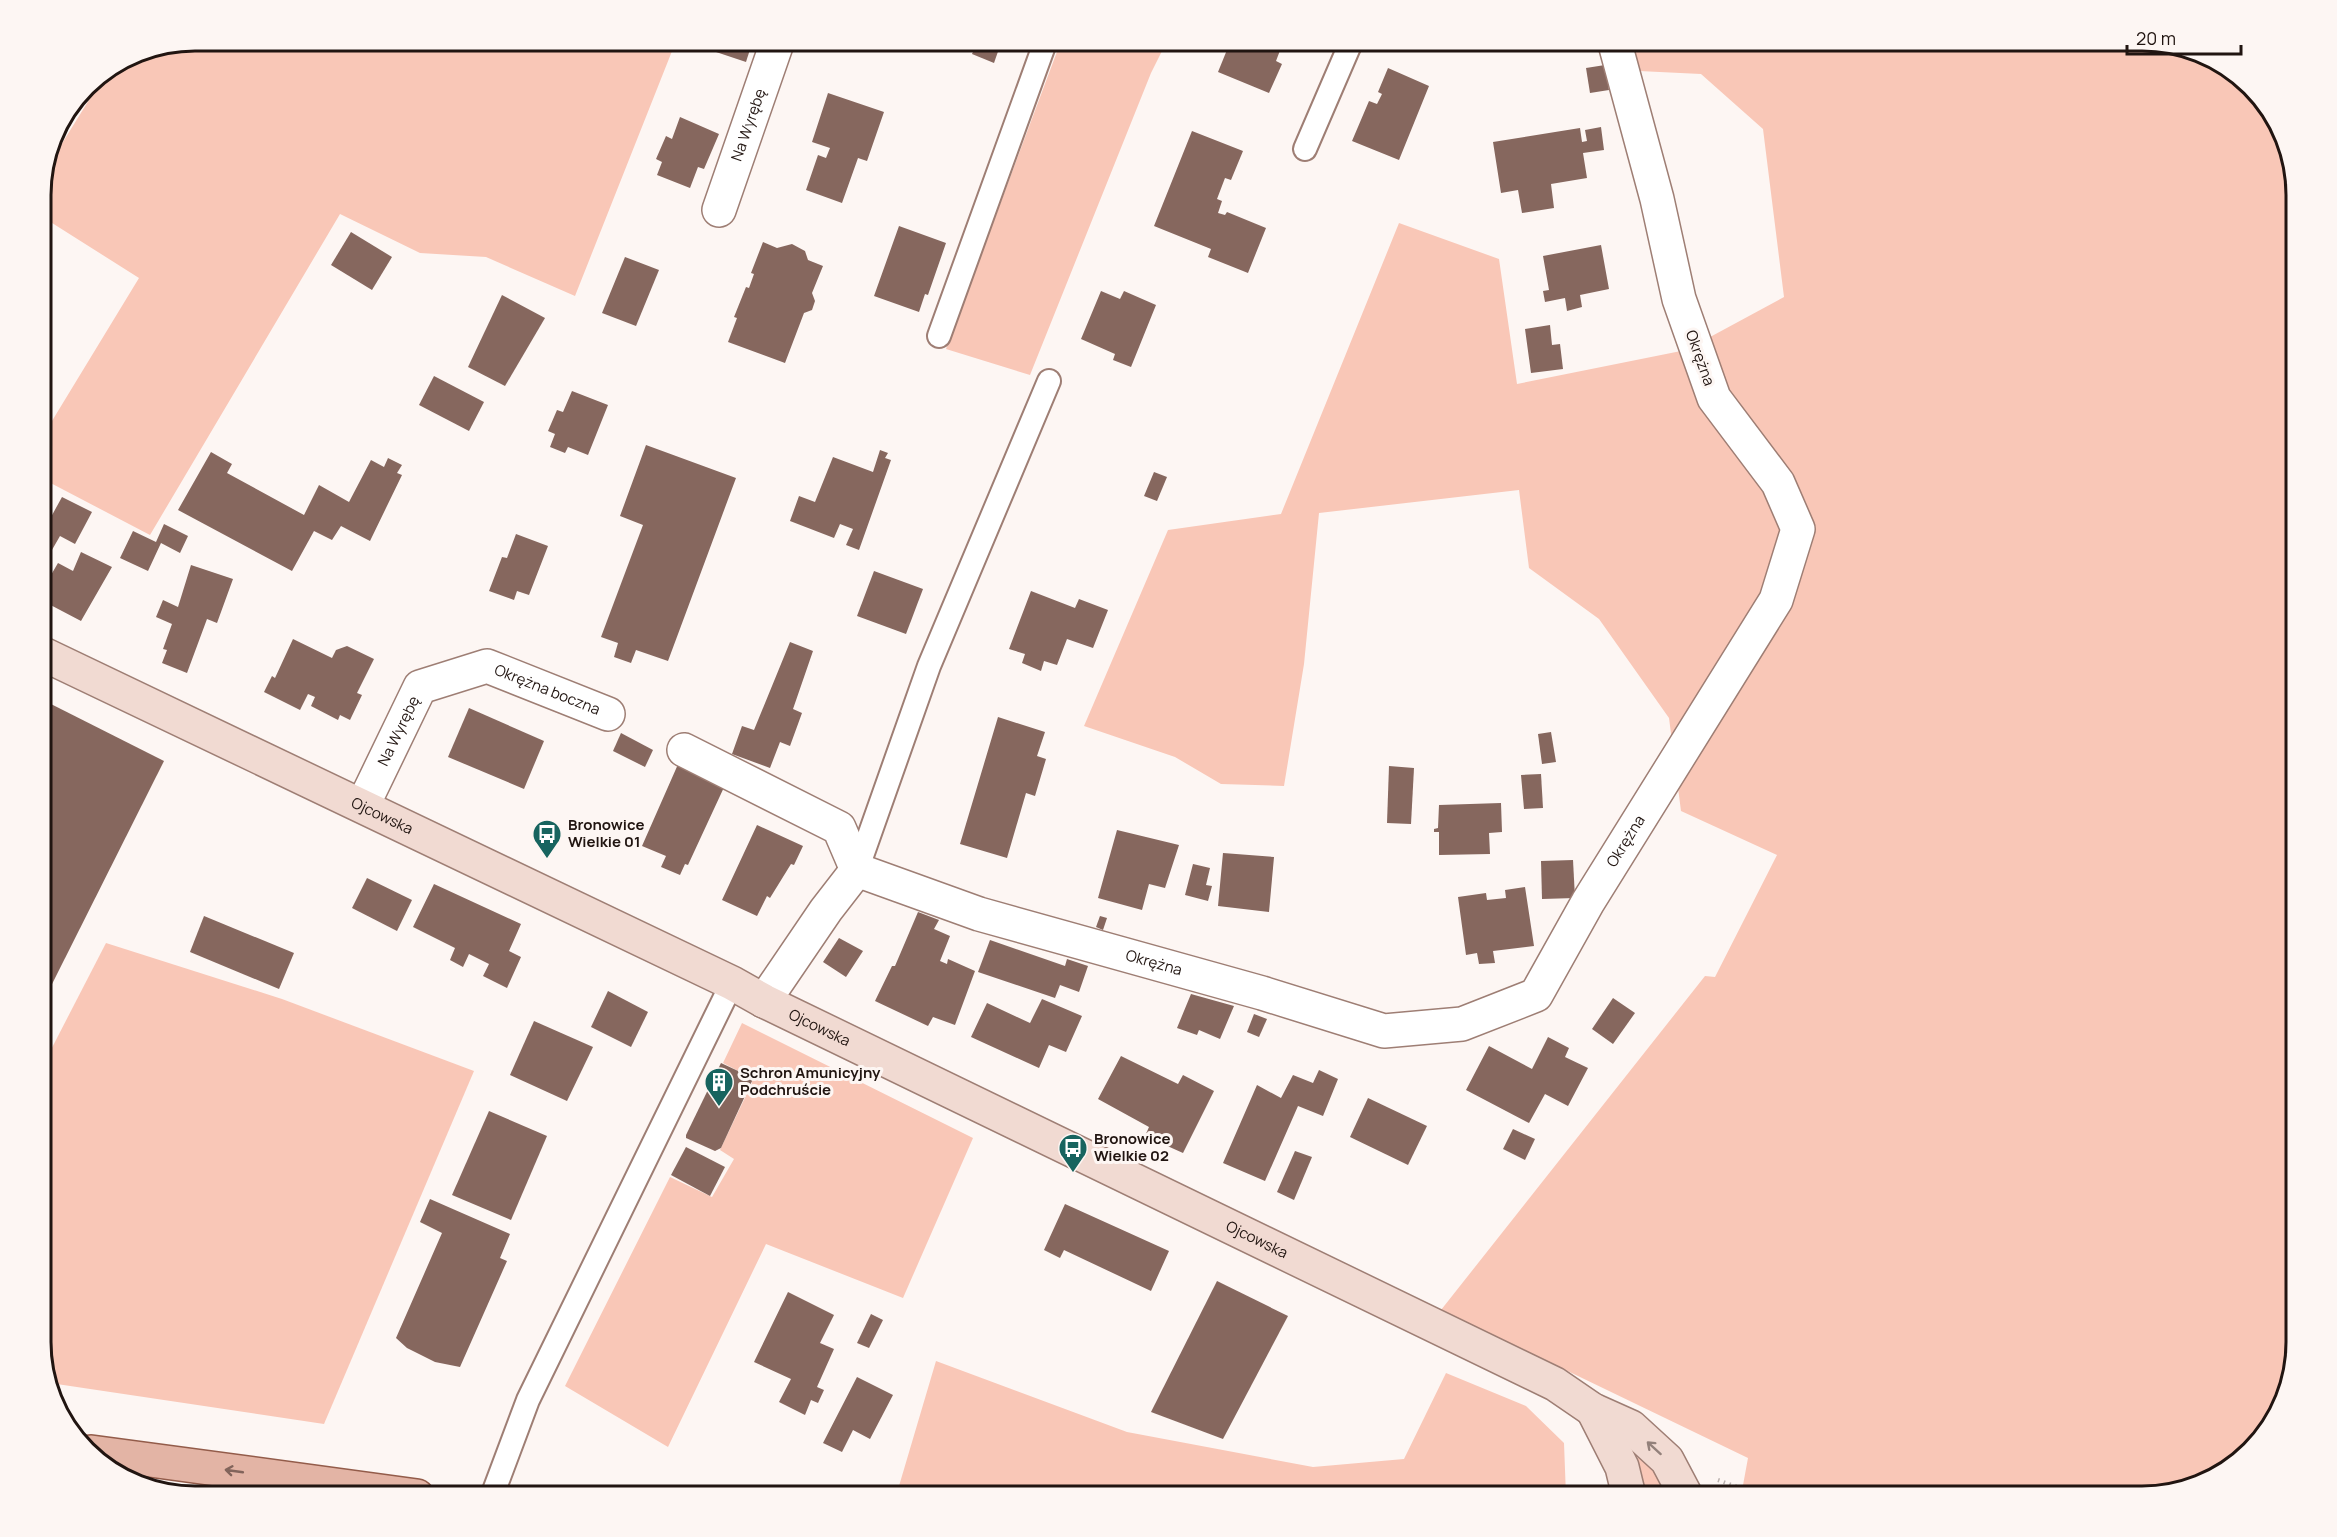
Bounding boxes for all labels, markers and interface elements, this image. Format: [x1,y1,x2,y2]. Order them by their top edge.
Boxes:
scale bar [2127,18,2241,56]
text: 20 m [2136,26,2176,50]
street label: Na Wyrębę [726,86,770,164]
street label: Okrężna [1681,327,1720,389]
street label: Okrężna boczna [491,659,603,720]
street label: Na Wyrębę [372,692,424,769]
street label: Ojcowska [348,792,417,839]
street label: Okrężna [1601,811,1650,871]
place label: Bronowice Wielkie 01 [568,814,644,852]
bus stop icon: Bronowice Wielkie 01 [531,818,563,860]
street label: Okrężna [1123,944,1185,980]
street label: Ojcowska [785,1003,854,1051]
place label: Schron Amunicyjny Podchruście [740,1062,881,1100]
building icon: Schron Amunicyjny Podchruście [703,1066,735,1108]
place label: Bronowice Wielkie 02 [1094,1128,1170,1166]
bus stop icon: Bronowice Wielkie 02 [1057,1132,1089,1174]
street label: Ojcowska [1223,1215,1291,1263]
one-way arrow [1647,1442,1662,1456]
one-way arrow [225,1466,245,1477]

